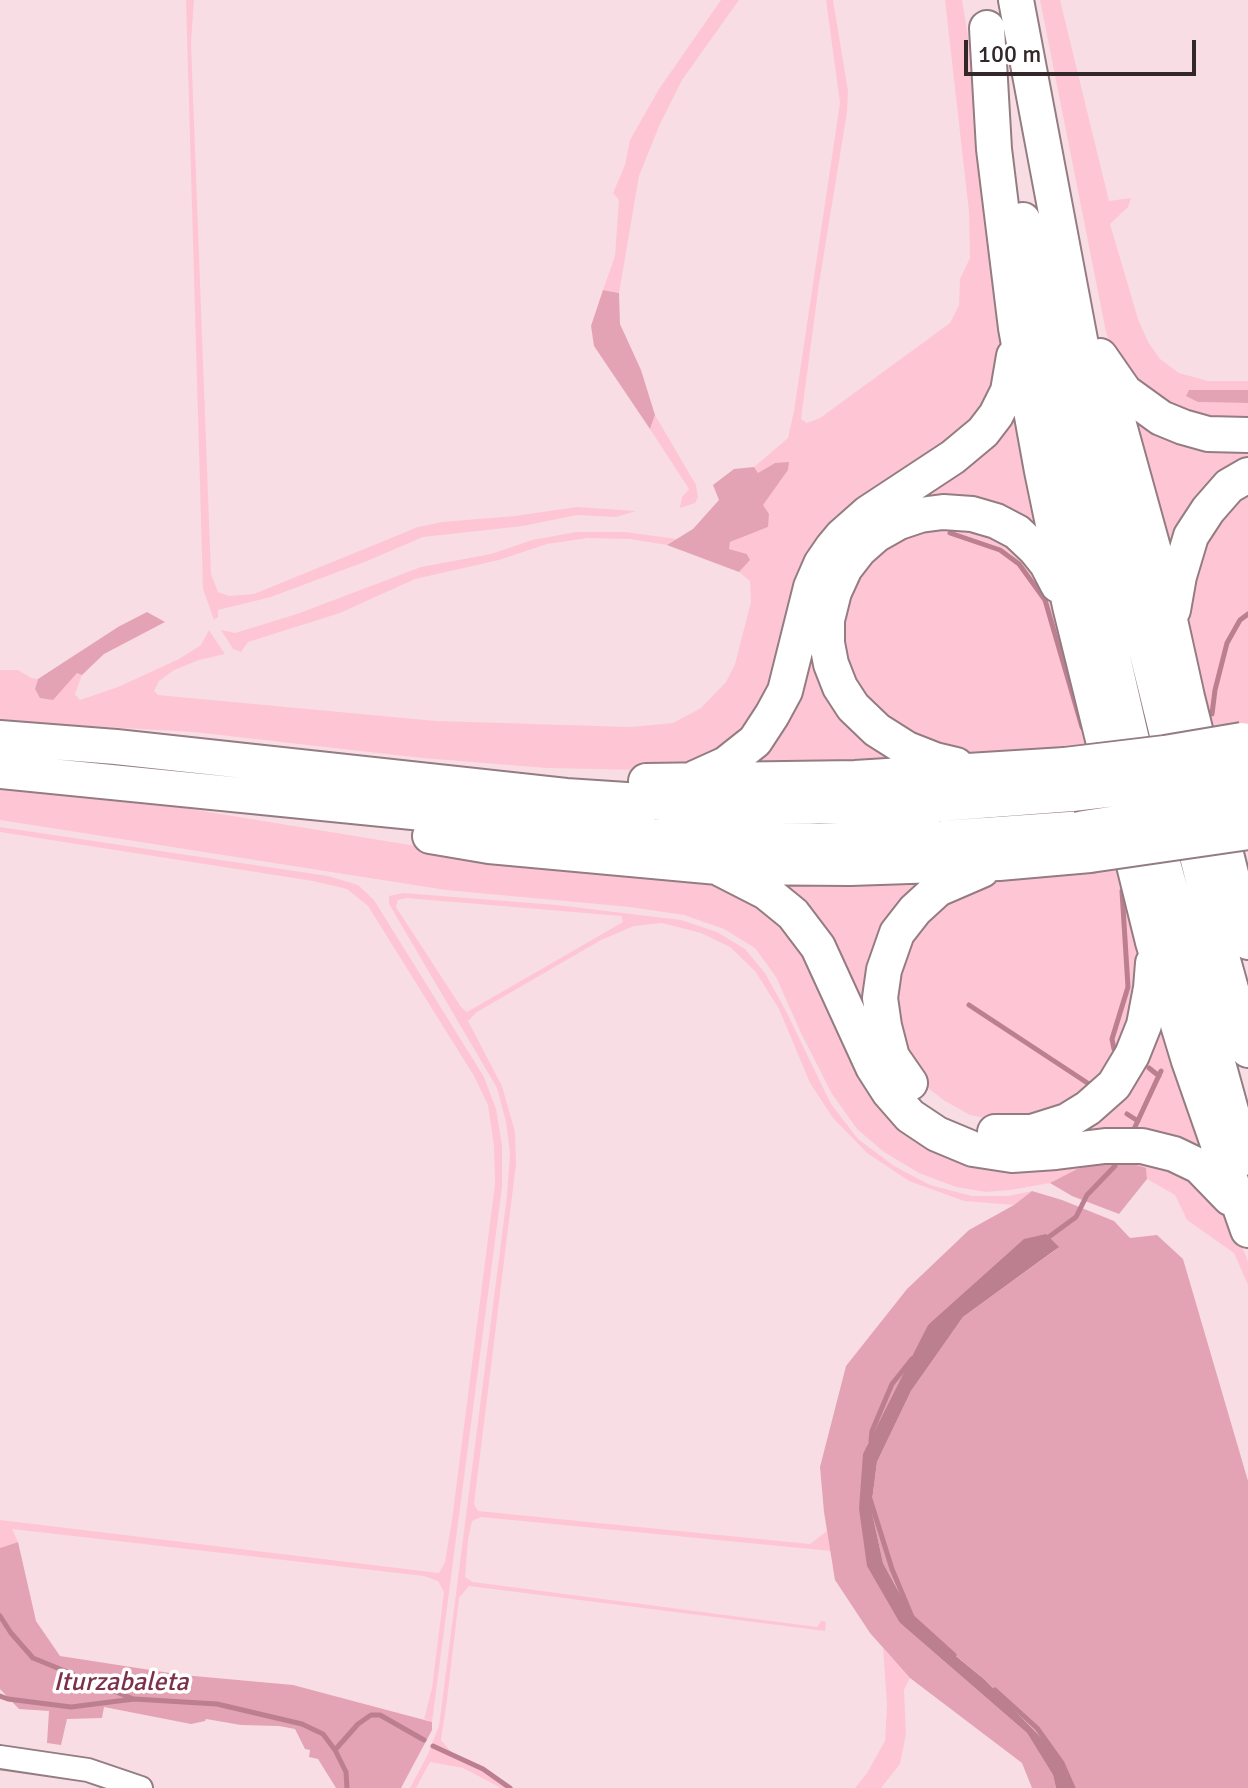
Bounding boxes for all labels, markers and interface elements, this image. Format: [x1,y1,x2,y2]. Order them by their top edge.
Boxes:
scale bar [968,24,1200,74]
text: 100 m [978,39,1041,69]
water label: Iturzabaleta [53,1667,189,1699]

